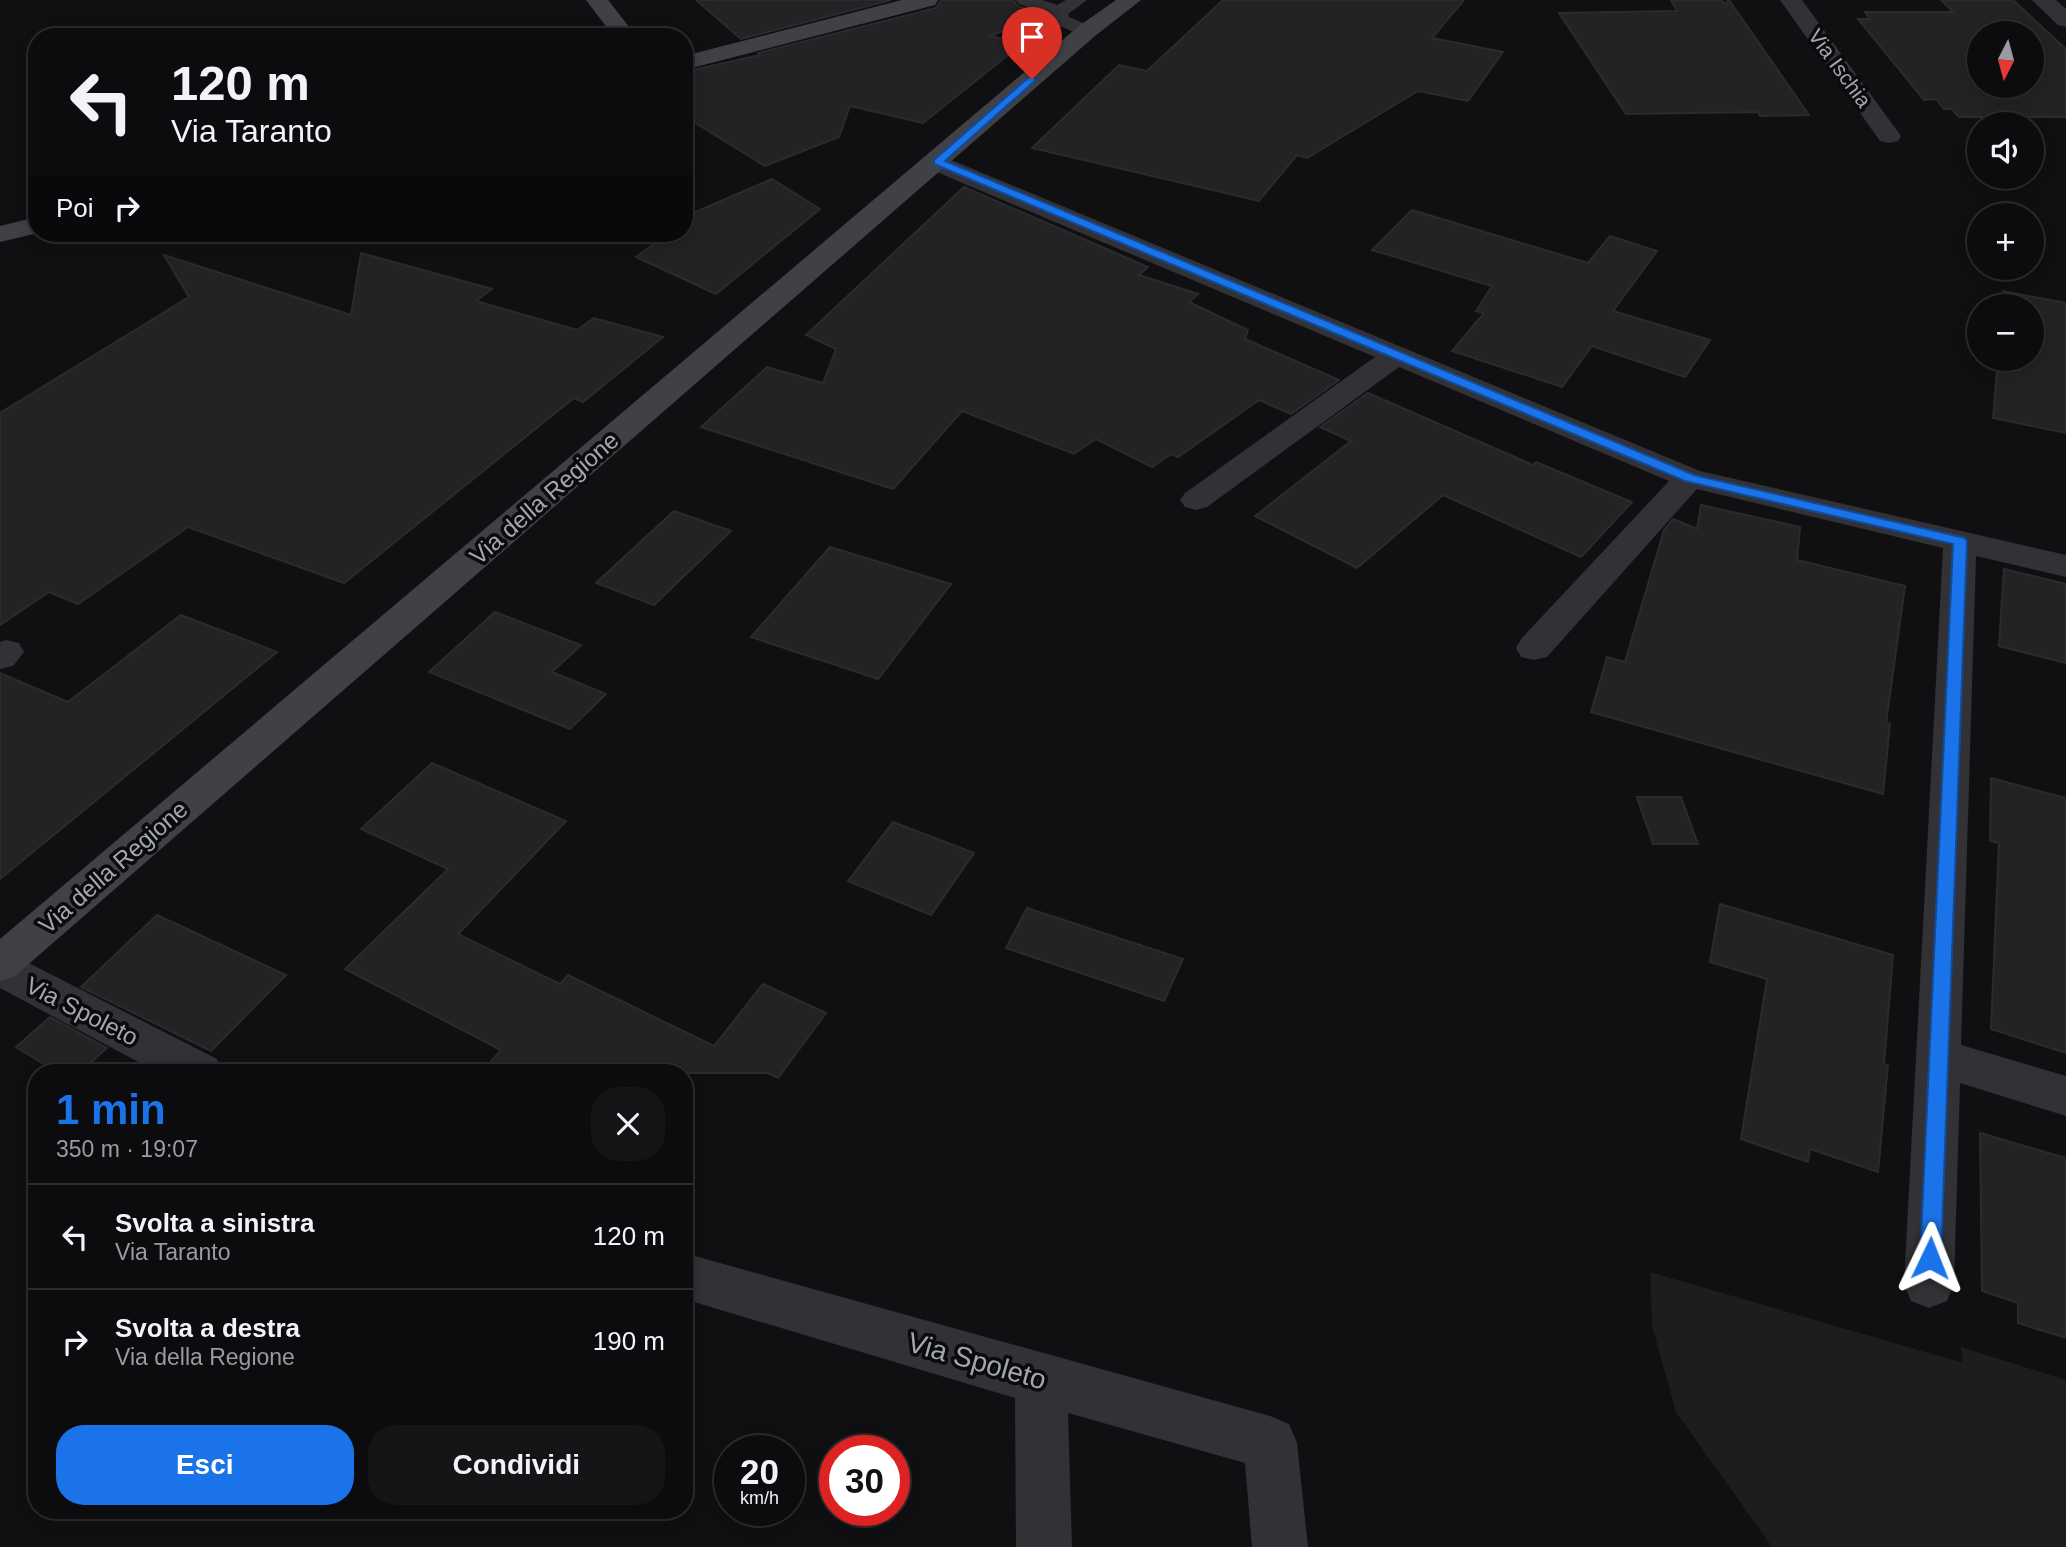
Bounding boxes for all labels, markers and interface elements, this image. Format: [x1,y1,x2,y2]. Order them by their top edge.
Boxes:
pin [1002,7,1062,79]
icon: arrive [1013,18,1051,56]
north arrow [1967,21,2044,98]
map controls [1967,21,2044,371]
street label: Via Ischia [1804,25,1876,112]
icon: left [56,56,147,147]
text: 120 m [171,56,310,110]
button: sound [1967,112,2044,189]
text: Via Taranto [171,113,332,149]
icon: right [108,189,146,227]
text: Poi [56,193,94,223]
button: + [1967,203,2044,280]
button: − [1967,294,2044,371]
street label: Via della Regione [464,426,624,570]
street label: Via della Regione [33,795,193,939]
street label: Via Spoleto [21,971,143,1051]
text: 1 min [56,1086,166,1133]
button: close [591,1087,665,1161]
text: 350 m · 19:07 [56,1136,198,1162]
text: Svolta a sinistra [115,1208,314,1238]
icon: left [56,1218,94,1256]
text: 120 m [593,1221,665,1251]
position arrow [1893,1221,1967,1295]
text: Via Taranto [115,1239,231,1265]
text: Svolta a destra [115,1313,300,1343]
icon: right [56,1323,94,1361]
text: 190 m [593,1326,665,1356]
street label: Via Spoleto [904,1326,1050,1396]
text: Via della Regione [115,1344,295,1370]
button: Esci [56,1425,354,1505]
button: Condividi [368,1425,665,1505]
speed limit sign: 30 [819,1435,910,1526]
text: 20 [740,1452,779,1491]
text: km/h [740,1488,779,1508]

